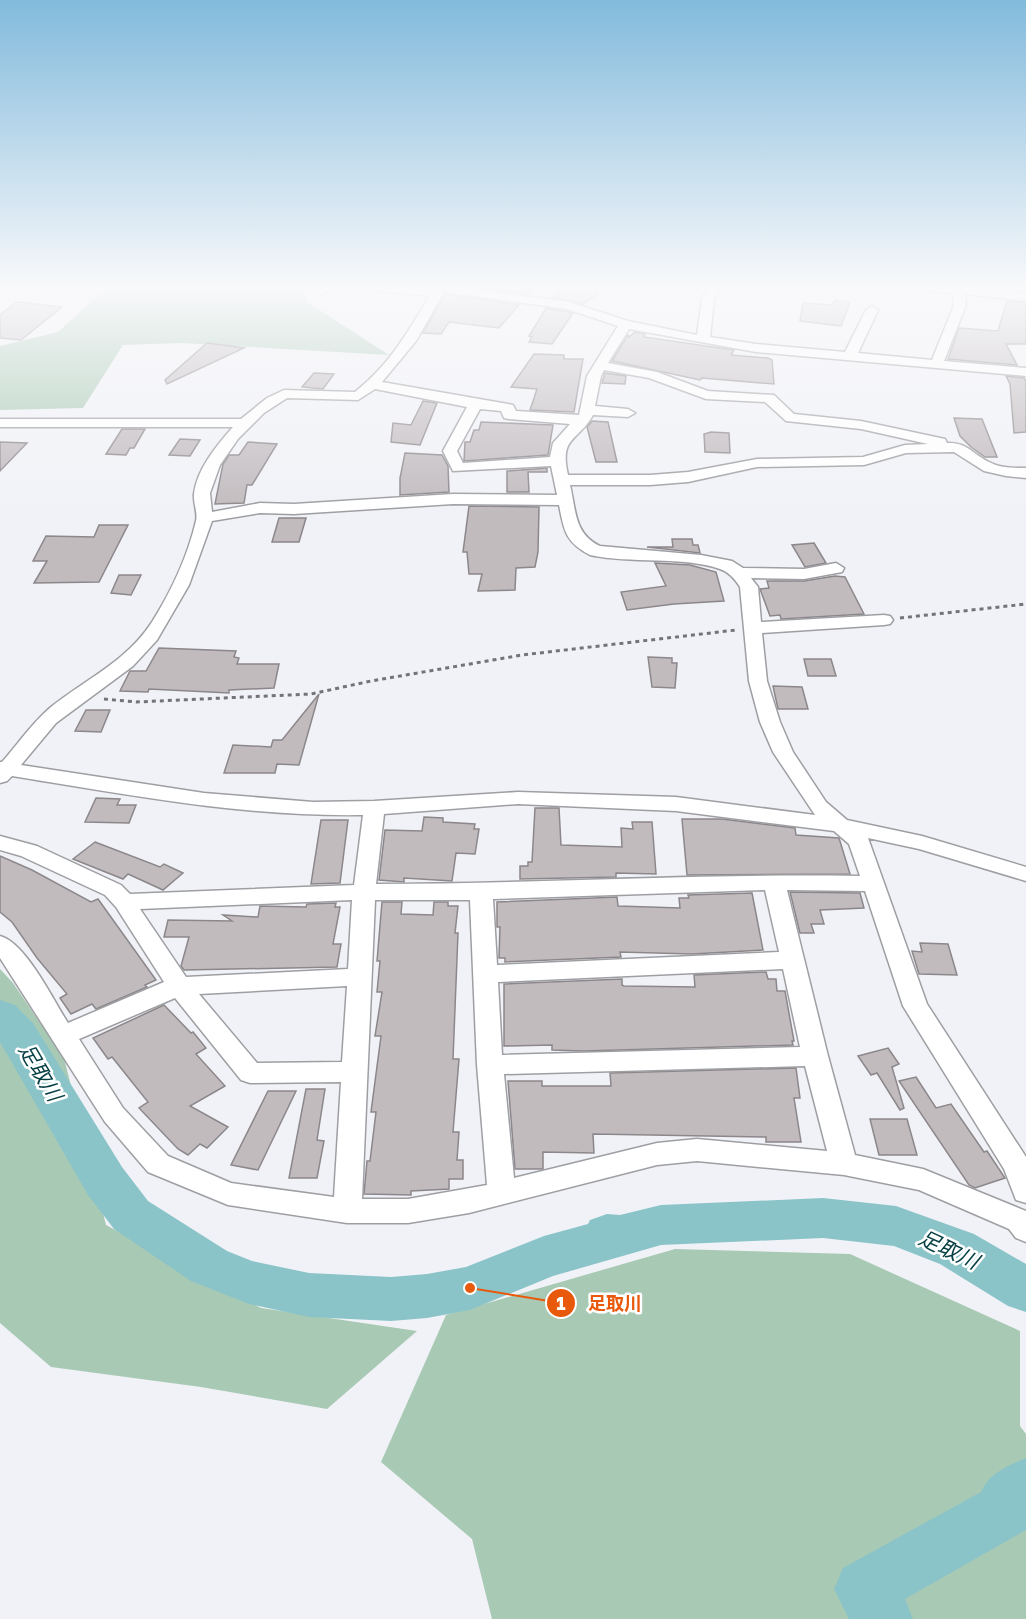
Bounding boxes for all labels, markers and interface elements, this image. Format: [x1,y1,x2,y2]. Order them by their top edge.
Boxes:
water label: 足取川 [14,1038,69,1107]
water label: 足取川 [915,1224,985,1275]
callout: 足取川 [546,1285,654,1321]
text: 1 [556,1292,566,1314]
text: 足取川 [588,1292,642,1314]

